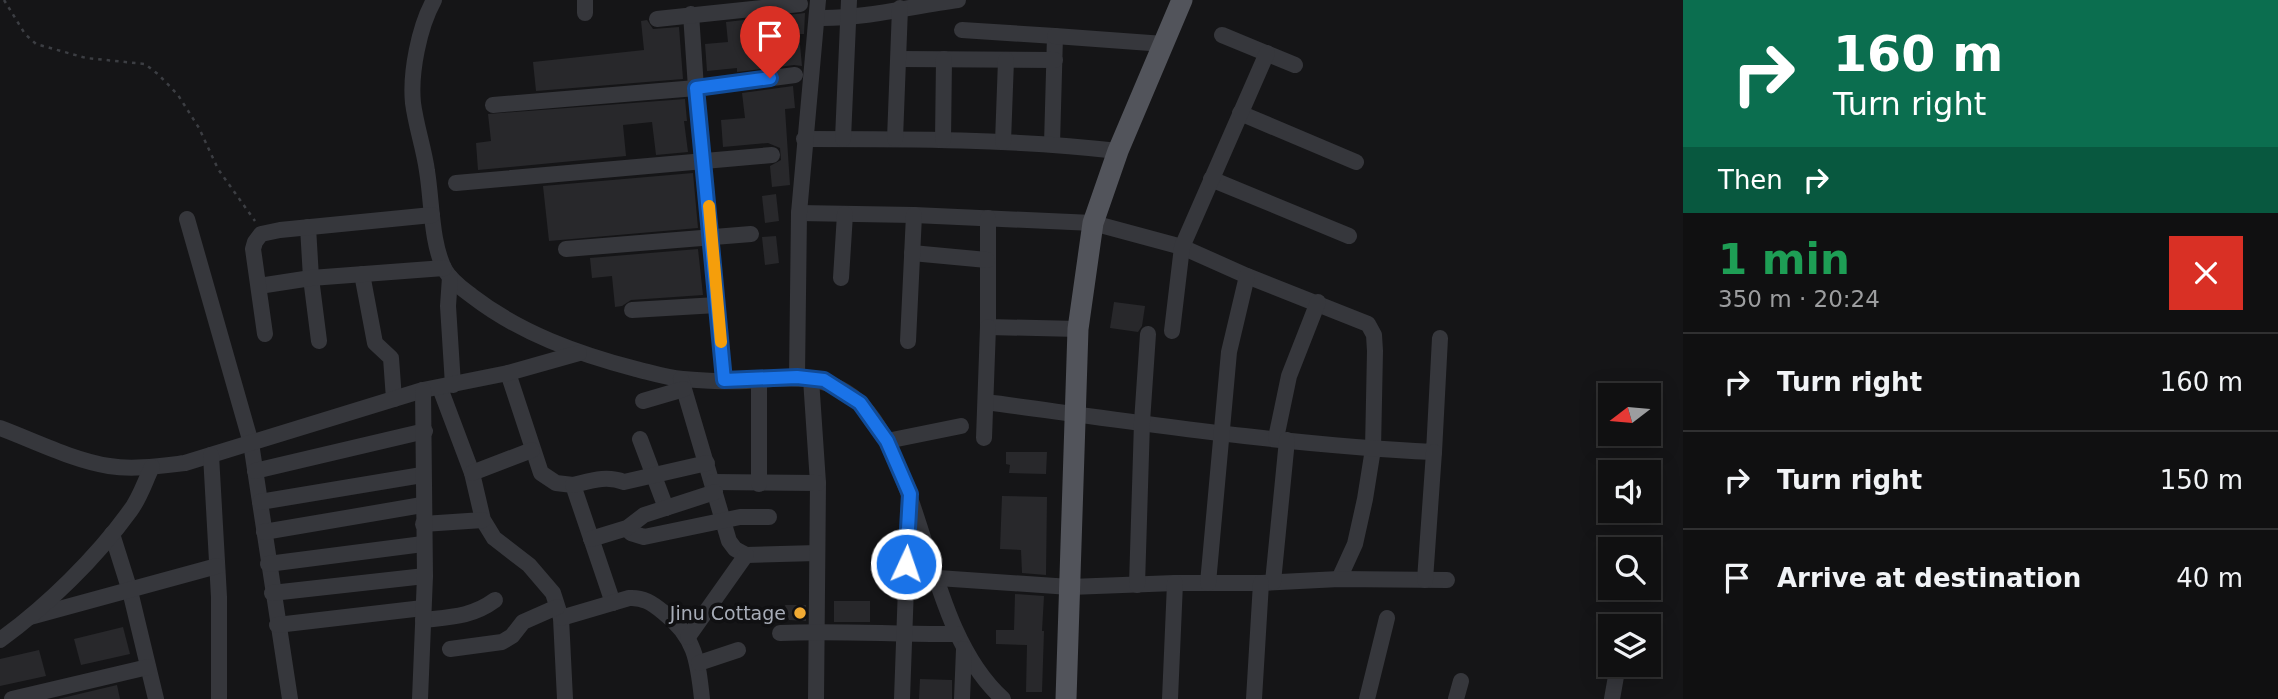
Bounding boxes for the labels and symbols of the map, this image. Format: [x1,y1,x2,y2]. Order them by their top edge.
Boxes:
pin [740,6,800,78]
north arrow [1598,383,1661,446]
position arrow [869,527,943,601]
place label: Jinu Cottage [669,602,786,624]
marker: Jinu Cottage [792,605,808,621]

